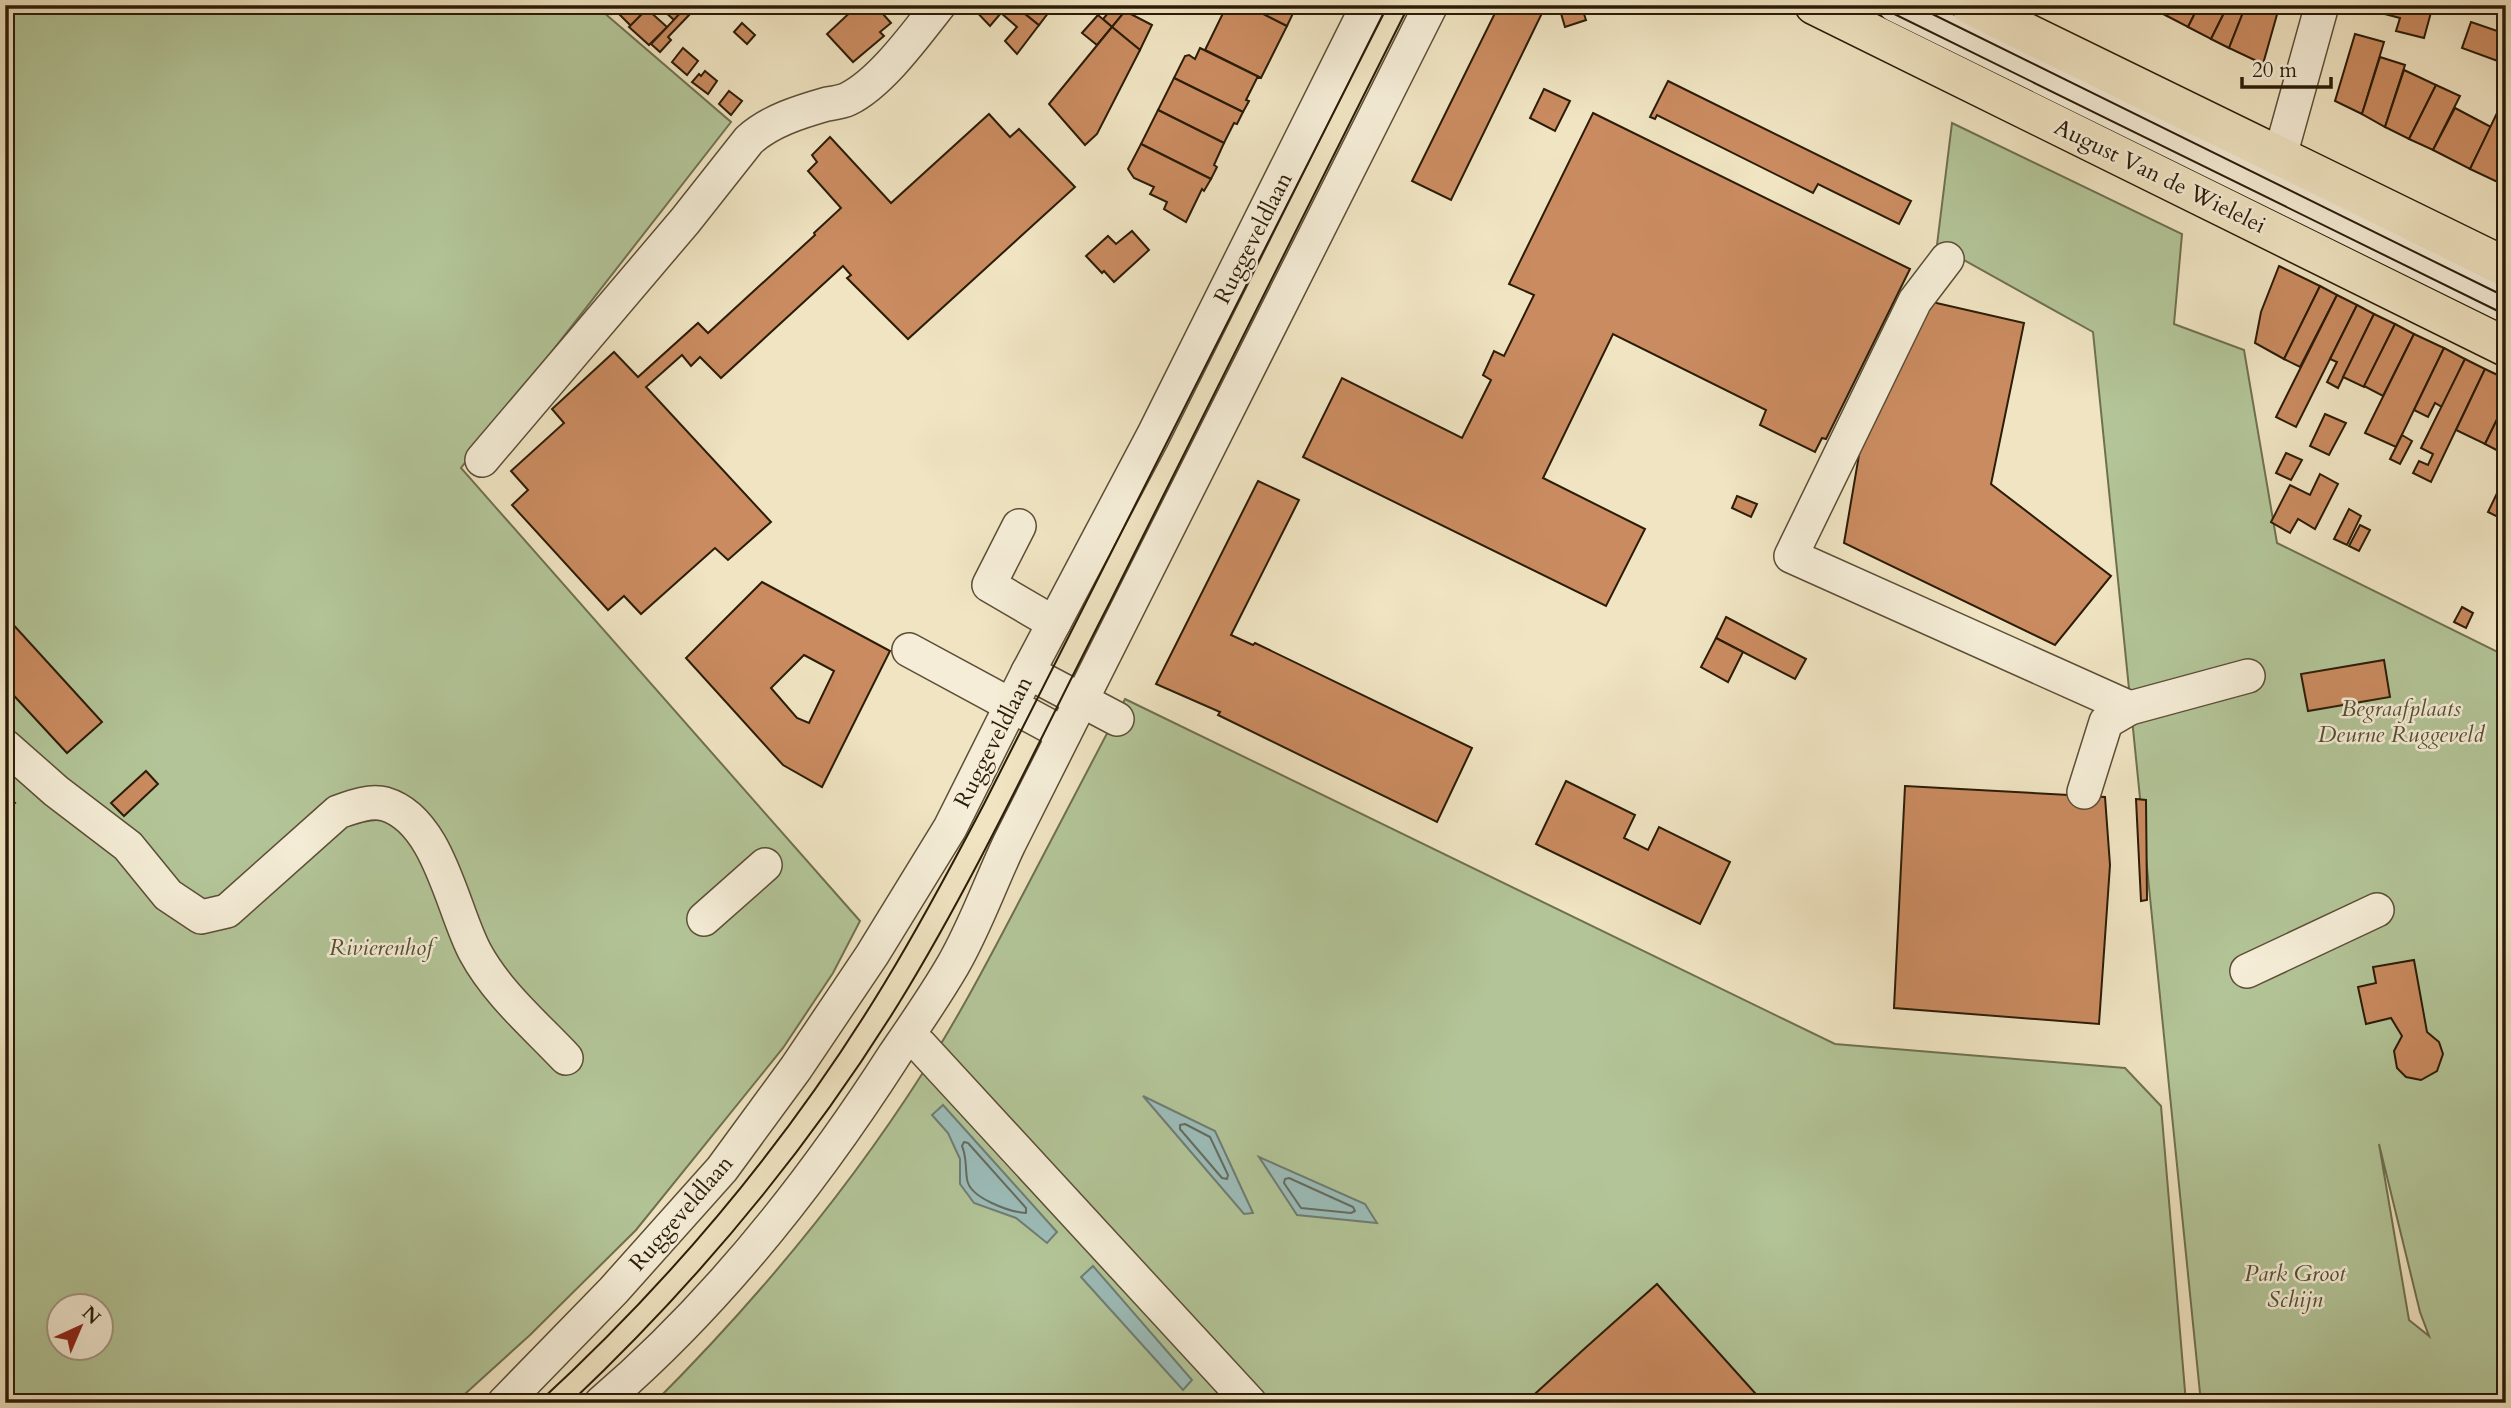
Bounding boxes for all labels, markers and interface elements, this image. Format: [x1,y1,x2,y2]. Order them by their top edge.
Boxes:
scale bar [2242,46,2331,90]
text: 20 m [2252,56,2297,85]
street label: August Van de Wielelei [2049,111,2271,241]
street label: Ruggeveldlaan [1207,167,1299,309]
street label: Ruggeveldlaan [947,671,1039,813]
park label: Begraafplaats Deurne Ruggeveld [2318,693,2485,750]
park label: Rivierenhof [329,932,438,963]
street label: Ruggeveldlaan [622,1149,740,1277]
park label: Park Groot Schijn [2244,1258,2347,1315]
north arrow [46,1292,116,1362]
text: N [76,1300,106,1331]

